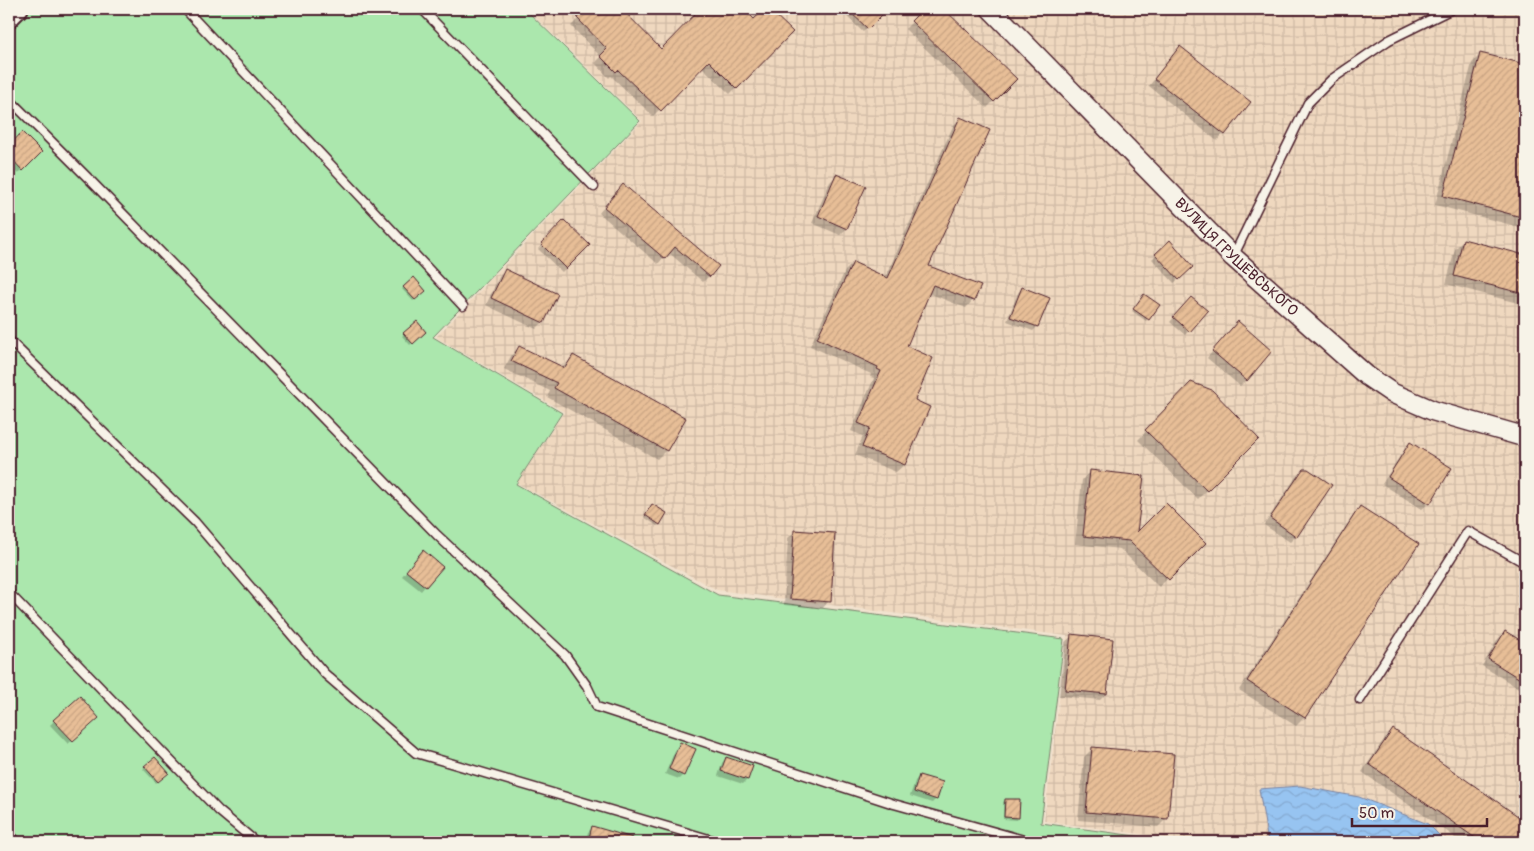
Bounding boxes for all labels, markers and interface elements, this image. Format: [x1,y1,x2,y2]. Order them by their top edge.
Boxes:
street label: ВУЛИЦЯ ГРУШЕВСЬКОГО [1171,194,1302,320]
scale bar [1352,796,1486,828]
text: 50 m [1359,804,1394,823]

